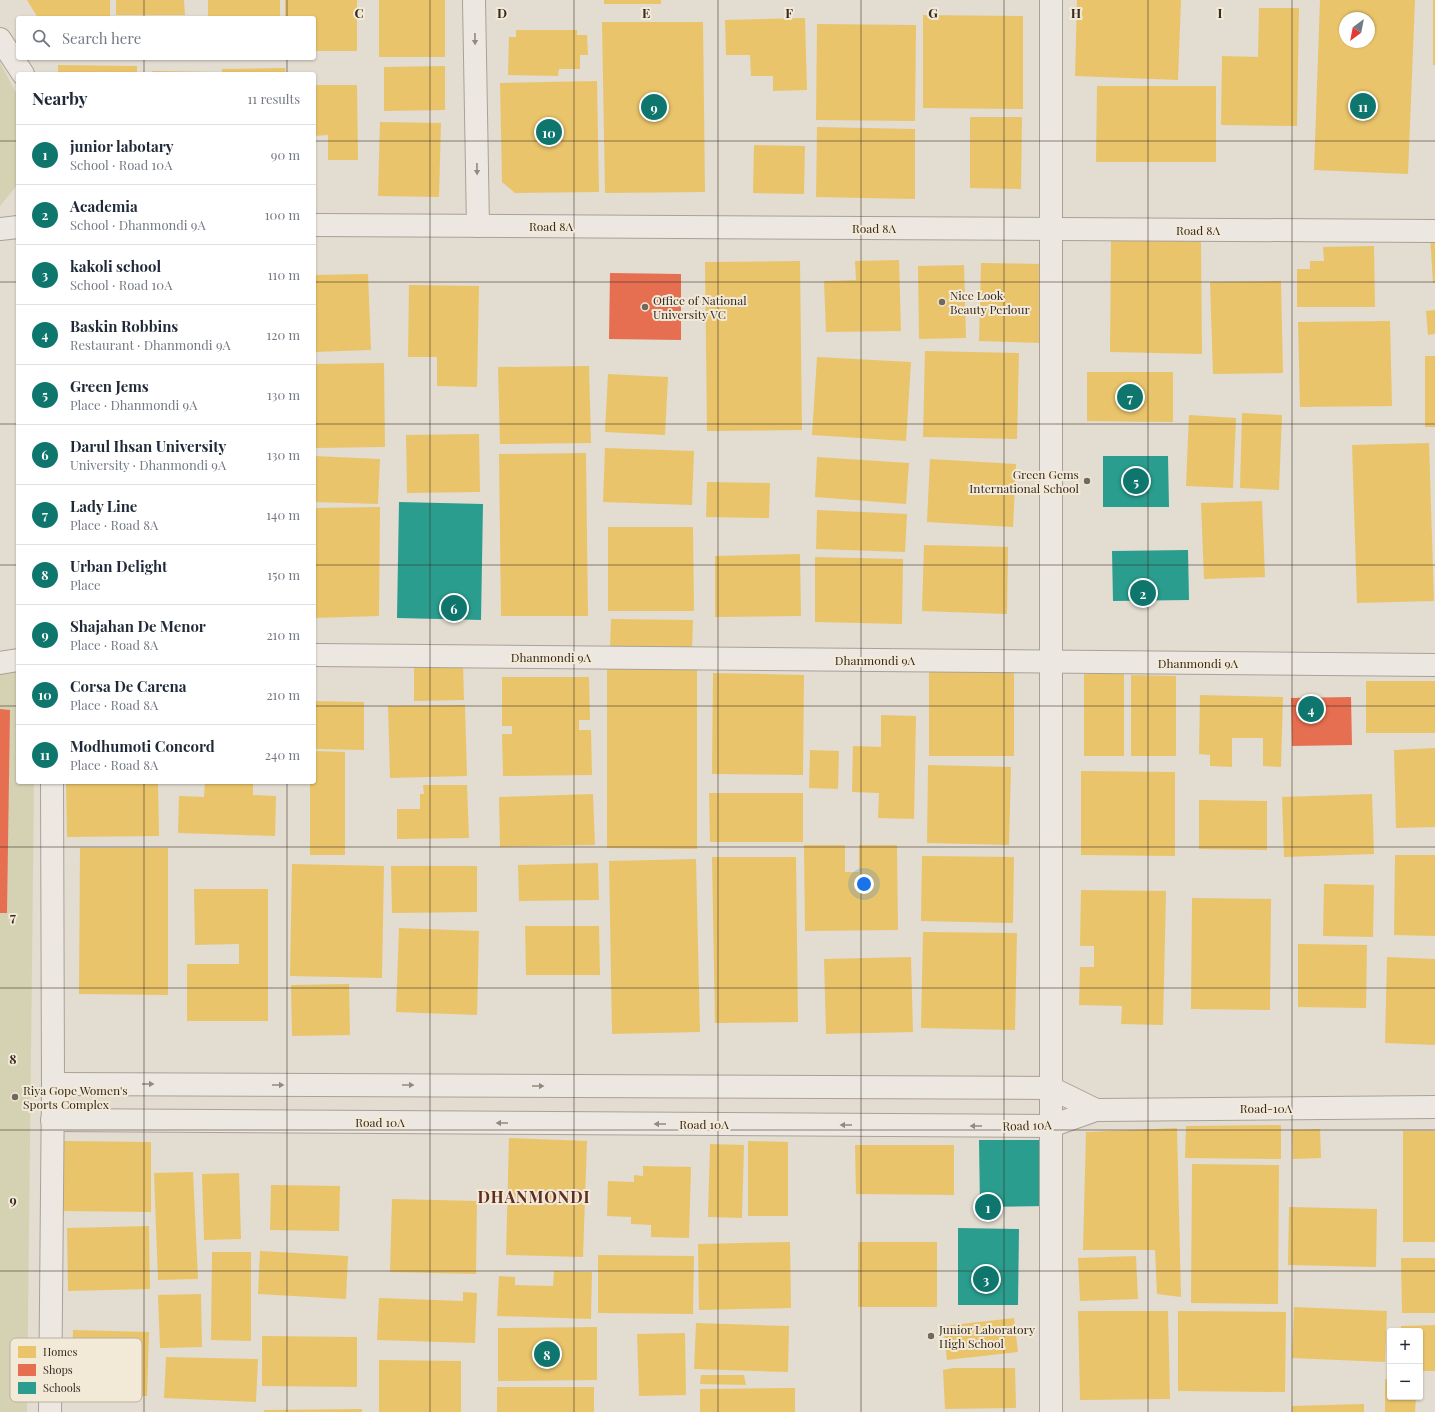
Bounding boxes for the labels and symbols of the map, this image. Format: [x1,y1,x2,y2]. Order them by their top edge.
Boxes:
text: C [354,4,364,21]
text: D [497,4,507,21]
text: E [642,4,650,21]
text: F [785,4,793,21]
text: G [928,4,938,21]
text: H [1071,4,1081,21]
text: I [1218,4,1223,21]
north arrow [1339,12,1375,48]
one-way arrow [472,33,478,46]
pin: 11 [1350,91,1376,121]
pin: 9 [641,92,667,122]
pin: 10 [536,117,562,147]
one-way arrow [474,163,480,176]
street label: Road 8A [529,218,573,234]
street label: Road 8A [852,220,896,236]
street label: Road 8A [1176,222,1220,238]
place label: Nice Look Beauty Perlour [950,287,1030,317]
place label: Office of National University VC [653,292,747,322]
marker: Nice Look Beauty Perlour [937,297,947,307]
marker: Office of National University VC [640,302,650,312]
pin: 7 [1117,382,1143,412]
place label: Green Gems International School [969,466,1080,496]
pin: 5 [1123,466,1149,496]
marker: Green Gems International School [1082,476,1092,486]
pin: 2 [1130,578,1156,608]
pin: 6 [441,593,467,623]
street label: Dhanmondi 9A [511,649,592,665]
street label: Dhanmondi 9A [835,652,916,668]
street label: Dhanmondi 9A [1158,655,1239,671]
pin: 4 [1298,694,1324,724]
your location [854,874,874,894]
text: 7 [10,908,16,925]
text: 8 [9,1050,17,1067]
one-way arrow [142,1081,155,1087]
place label: Riya Gope Women's Sports Complex [23,1082,128,1112]
one-way arrow [272,1082,285,1088]
one-way arrow [402,1082,415,1088]
one-way arrow [532,1083,545,1089]
marker: Riya Gope Women's Sports Complex [10,1092,20,1102]
street label: Road-10A [1240,1100,1293,1116]
street label: Road 10A [355,1114,405,1130]
street label: Road 10A [679,1116,729,1132]
street label: Road 10A [1002,1116,1052,1134]
one-way arrow [495,1120,508,1126]
one-way arrow [653,1121,666,1127]
one-way arrow [839,1122,852,1128]
one-way arrow [969,1123,982,1129]
district label: DHANMONDI [477,1186,591,1207]
text: 9 [9,1191,17,1208]
pin: 1 [975,1192,1001,1222]
pin: 3 [973,1264,999,1294]
place label: Junior Laboratory High School [938,1321,1035,1351]
marker: Junior Laboratory High School [926,1331,936,1341]
legend [10,1338,142,1402]
pin: 8 [534,1339,560,1369]
text: Homes [43,1344,77,1359]
text: Shops [43,1362,73,1377]
text: Schools [43,1380,81,1395]

